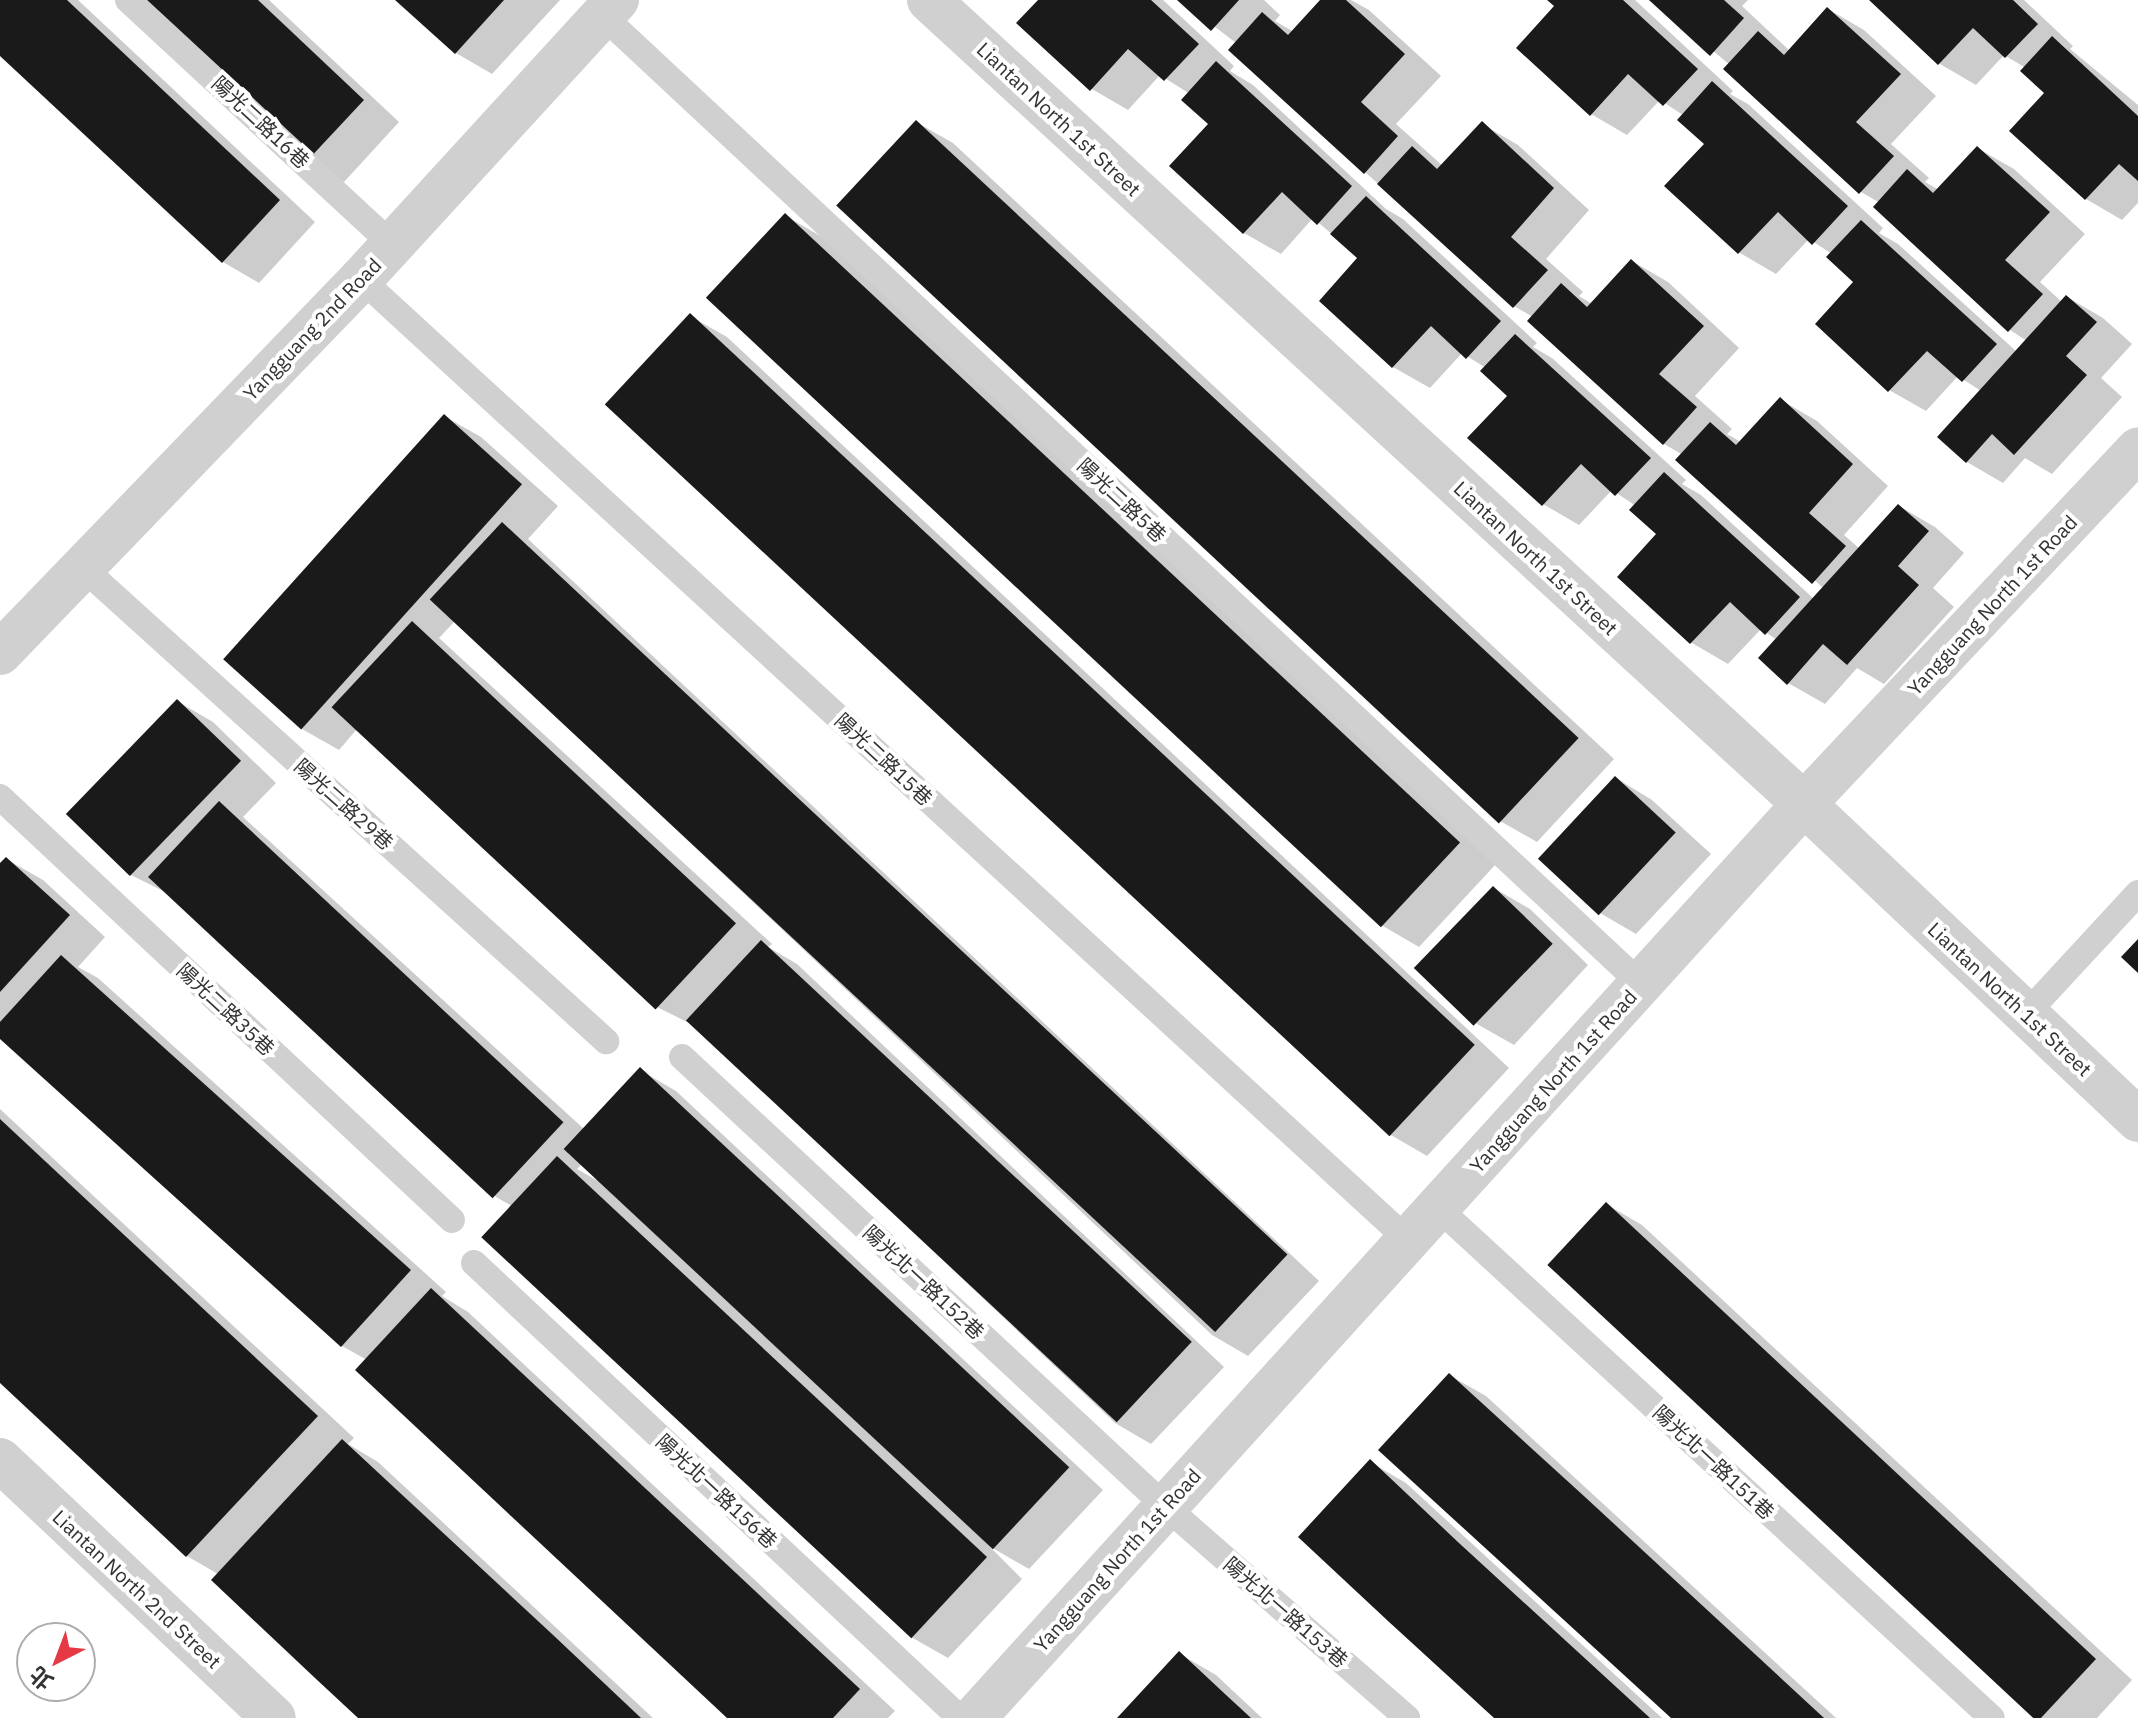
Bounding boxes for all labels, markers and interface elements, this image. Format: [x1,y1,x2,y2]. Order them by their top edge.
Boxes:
street label: Liantan North 1st Street [972,37,1146,201]
street label: 陽光二路16巷 [207,71,315,173]
street label: Yangguang 2nd Road [238,253,386,405]
street label: 陽光二路5巷 [1073,453,1171,547]
street label: Liantan North 1st Street [1449,476,1623,640]
street label: Yangguang North 1st Road [1902,510,2082,700]
street label: 陽光二路15巷 [830,708,938,810]
street label: 陽光二路29巷 [290,754,398,854]
street label: Liantan North 1st Street [1923,917,2097,1081]
street label: 陽光二路35巷 [172,958,280,1060]
street label: Yangguang North 1st Road [1465,985,1641,1177]
street label: 陽光北一路152巷 [859,1220,989,1344]
street label: 陽光北一路151巷 [1649,1400,1779,1524]
street label: 陽光北一路156巷 [652,1429,782,1553]
street label: Yangguang North 1st Road [1029,1464,1205,1656]
street label: Liantan North 2nd Street [48,1505,226,1673]
street label: 陽光北一路153巷 [1219,1552,1353,1672]
north arrow [16,1622,96,1702]
text: 北 [23,1661,59,1697]

